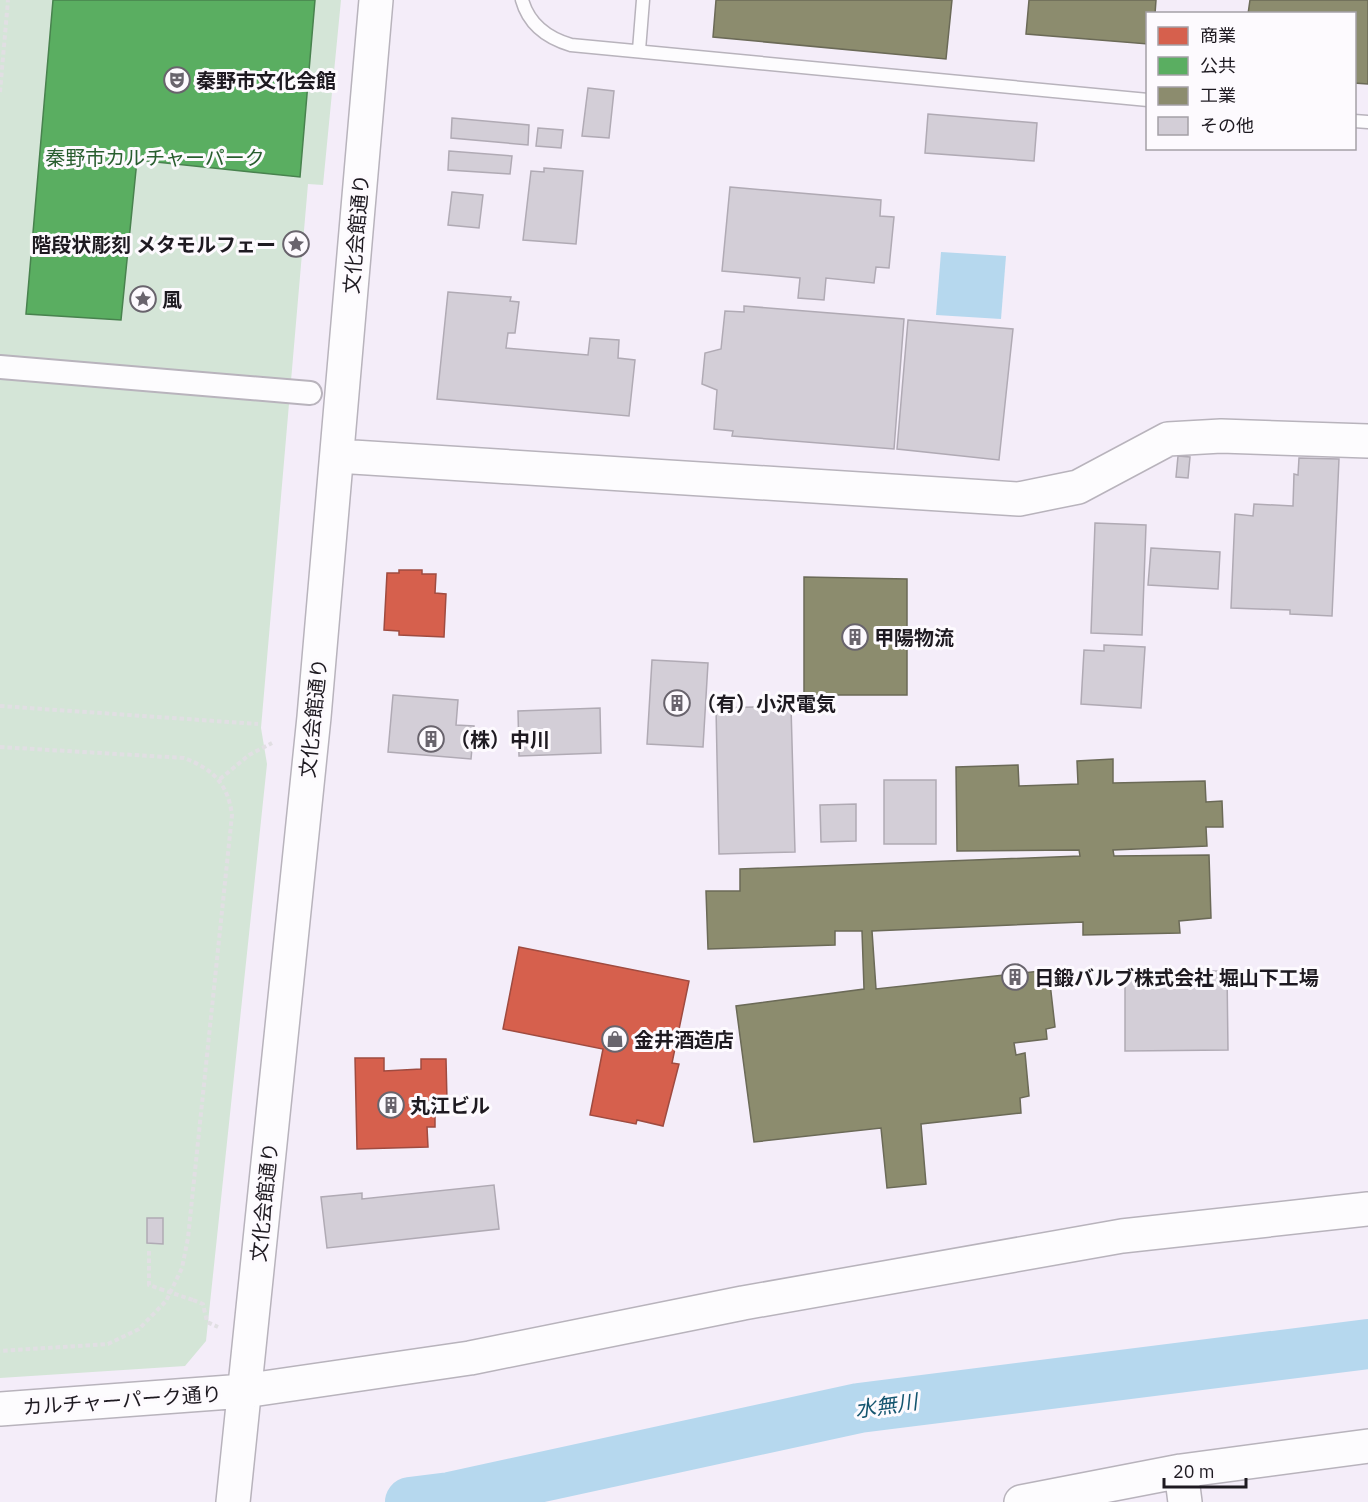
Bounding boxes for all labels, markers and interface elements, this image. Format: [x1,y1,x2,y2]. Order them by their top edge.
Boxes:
legend [1146,12,1356,150]
text: 商業 [1200,24,1236,47]
text: 公共 [1200,54,1236,77]
theatre icon: 秦野市文化会館 [162,65,192,95]
place label: 秦野市文化会館 [196,67,336,94]
text: 工業 [1200,84,1236,107]
text: その他 [1200,114,1254,137]
park label: 秦野市カルチャーパーク [45,144,265,171]
street label: 文化会館通り [337,173,375,295]
place icon: 階段状彫刻 メタモルフェー [281,229,311,259]
place label: 階段状彫刻 メタモルフェー [31,231,276,258]
place icon: 風 [128,284,158,314]
place label: 風 [162,286,182,313]
building icon: 甲陽物流 [840,622,870,652]
place label: 甲陽物流 [874,624,954,651]
street label: 文化会館通り [293,657,333,779]
building icon: （有）小沢電気 [662,688,692,718]
place label: （有）小沢電気 [696,690,836,717]
building icon: （株）中川 [416,724,446,754]
place label: （株）中川 [450,726,550,753]
building icon: 日鍛バルブ株式会社 堀山下工場 [1000,962,1030,992]
place label: 日鍛バルブ株式会社 堀山下工場 [1034,964,1319,991]
shop icon: 金井酒造店 [600,1024,630,1054]
place label: 金井酒造店 [634,1026,734,1053]
building icon: 丸江ビル [376,1090,406,1120]
place label: 丸江ビル [410,1092,490,1119]
street label: 文化会館通り [244,1141,284,1263]
street label: カルチャーパーク通り [21,1380,223,1420]
water label: 水無川 [853,1386,921,1423]
scale bar [1164,1451,1246,1489]
text: 20 m [1173,1460,1215,1483]

